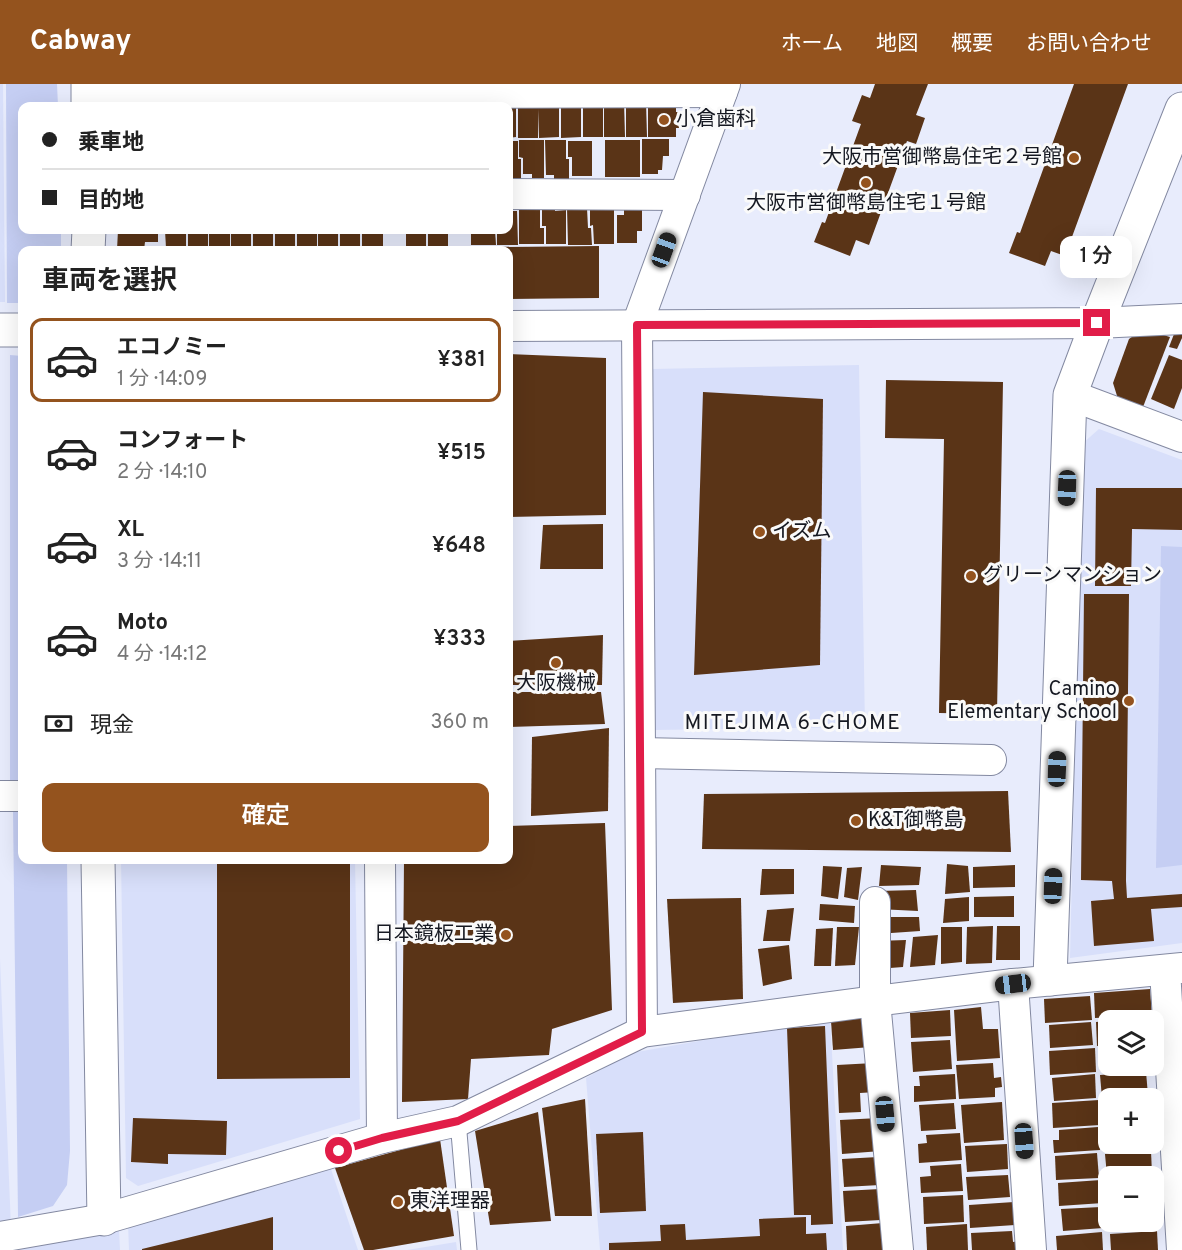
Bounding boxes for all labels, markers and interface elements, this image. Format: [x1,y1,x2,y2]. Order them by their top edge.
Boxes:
text: Cabway [30,24,131,60]
text: ホーム [781,31,843,58]
text: 地図 [876,31,918,58]
text: 概要 [951,31,993,58]
text: お問い合わせ [1026,31,1152,58]
place label: 小倉歯科 [676,107,756,133]
marker: 小倉歯科 [657,113,671,127]
text: 乗車地 [78,130,144,157]
place label: 大阪市営御幣島住宅２号館 [822,145,1062,171]
marker: 大阪市営御幣島住宅２号館 [1067,151,1081,165]
marker: 大阪市営御幣島住宅１号館 [859,176,873,190]
text: 目的地 [78,188,144,215]
place label: 大阪市営御幣島住宅１号館 [746,191,986,217]
car [649,230,679,270]
callout: 1 分 [1061,236,1133,278]
text: 1 分 [1080,244,1112,270]
text: 車両を選択 [42,265,177,299]
route end [1083,309,1110,336]
icon: car [45,333,99,387]
text: エコノミー [117,335,227,362]
text: ¥381 [437,347,486,374]
text: 1 分 · 14:09 [117,367,207,393]
icon: car [45,426,99,480]
text: コンフォート [117,428,248,455]
text: ¥515 [437,440,486,467]
text: 2 分 · 14:10 [117,460,208,486]
car [1057,470,1077,506]
text: XL [117,517,144,544]
icon: car [45,519,99,573]
place label: イズム [772,519,831,545]
marker: イズム [753,525,767,539]
text: ¥648 [432,533,486,560]
text: 3 分 · 14:11 [117,549,202,575]
place label: グリーンマンション [983,563,1162,589]
marker: グリーンマンション [964,569,978,583]
text: Moto [117,610,168,637]
icon: car [45,612,99,666]
text: ¥333 [433,626,486,653]
text: 4 分 · 14:12 [117,642,207,668]
marker: 大阪機械 [549,656,563,670]
place label: 大阪機械 [516,671,596,697]
place label: Camino Elementary School [947,677,1117,726]
marker: Camino Elementary School [1122,694,1136,708]
icon: cash [42,707,75,740]
text: 360 m [431,710,489,736]
district label: MITEJIMA 6-CHOME [685,710,901,737]
text: 現金 [90,713,134,740]
car [1047,751,1067,787]
button: 確定 [42,783,489,852]
place label: K&T御幣島 [868,808,964,834]
marker: K&T御幣島 [849,814,863,828]
car [1043,868,1063,904]
place label: 日本鏡板工業 [374,922,494,948]
marker: 日本鏡板工業 [499,928,513,942]
car [994,973,1032,995]
map controls [1098,1010,1164,1232]
button: layers [1098,1010,1164,1076]
button: + [1098,1088,1164,1154]
car [874,1095,896,1133]
car [1014,1122,1034,1160]
route start [325,1137,352,1164]
button: − [1098,1166,1164,1232]
place label: 東洋理器 [410,1189,490,1215]
marker: 東洋理器 [391,1195,405,1209]

